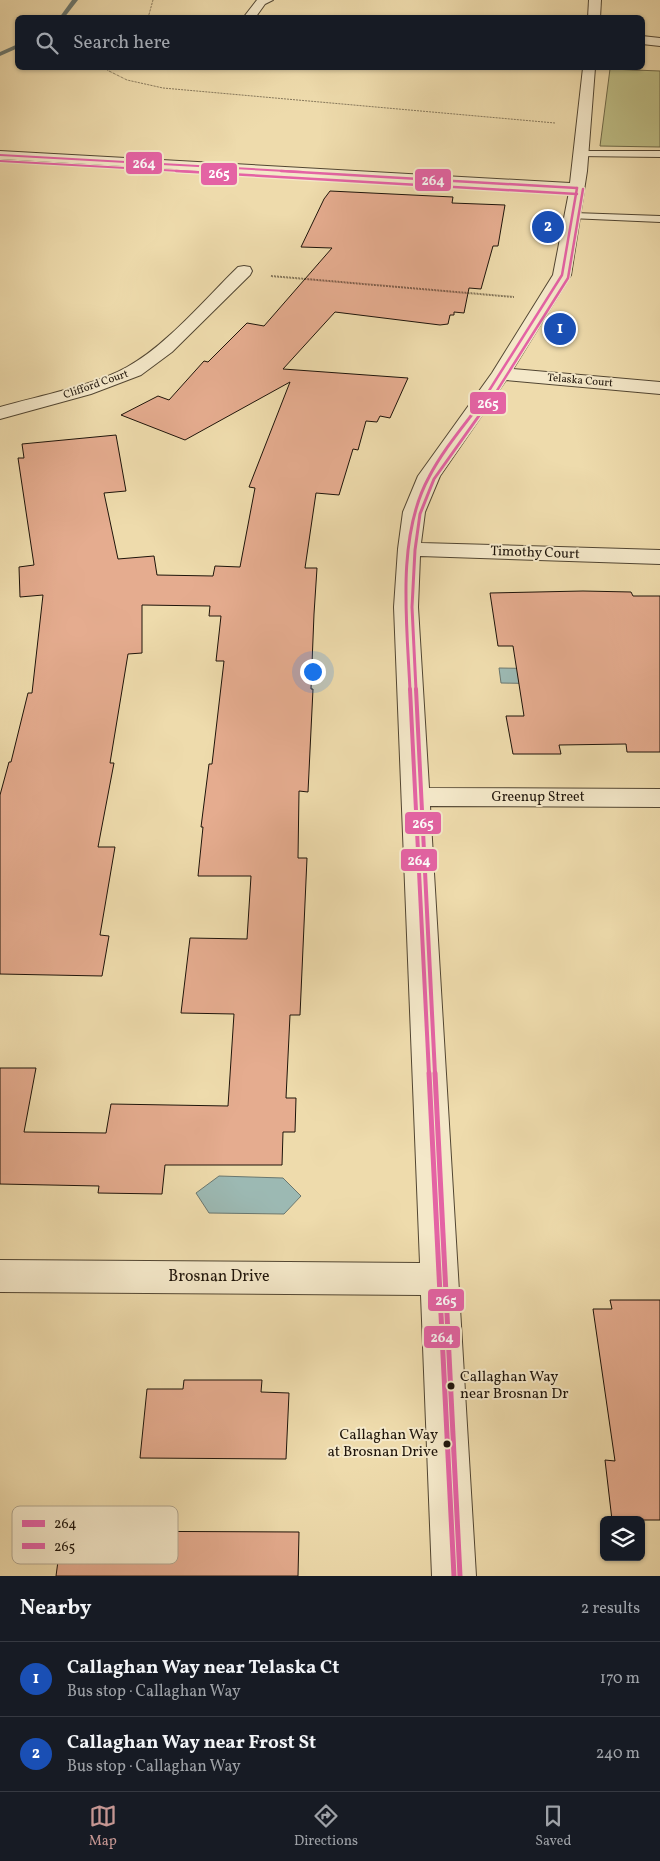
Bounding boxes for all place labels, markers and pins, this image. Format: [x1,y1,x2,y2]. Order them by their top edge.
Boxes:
pin: 2 [532,208,564,246]
pin: 1 [544,310,576,348]
place label: Callaghan Way near Brosnan Dr [460,1367,568,1405]
marker: Callaghan Way near Brosnan Dr [446,1381,456,1391]
place label: Callaghan Way at Brosnan Drive [327,1425,438,1463]
marker: Callaghan Way at Brosnan Drive [442,1439,452,1449]

